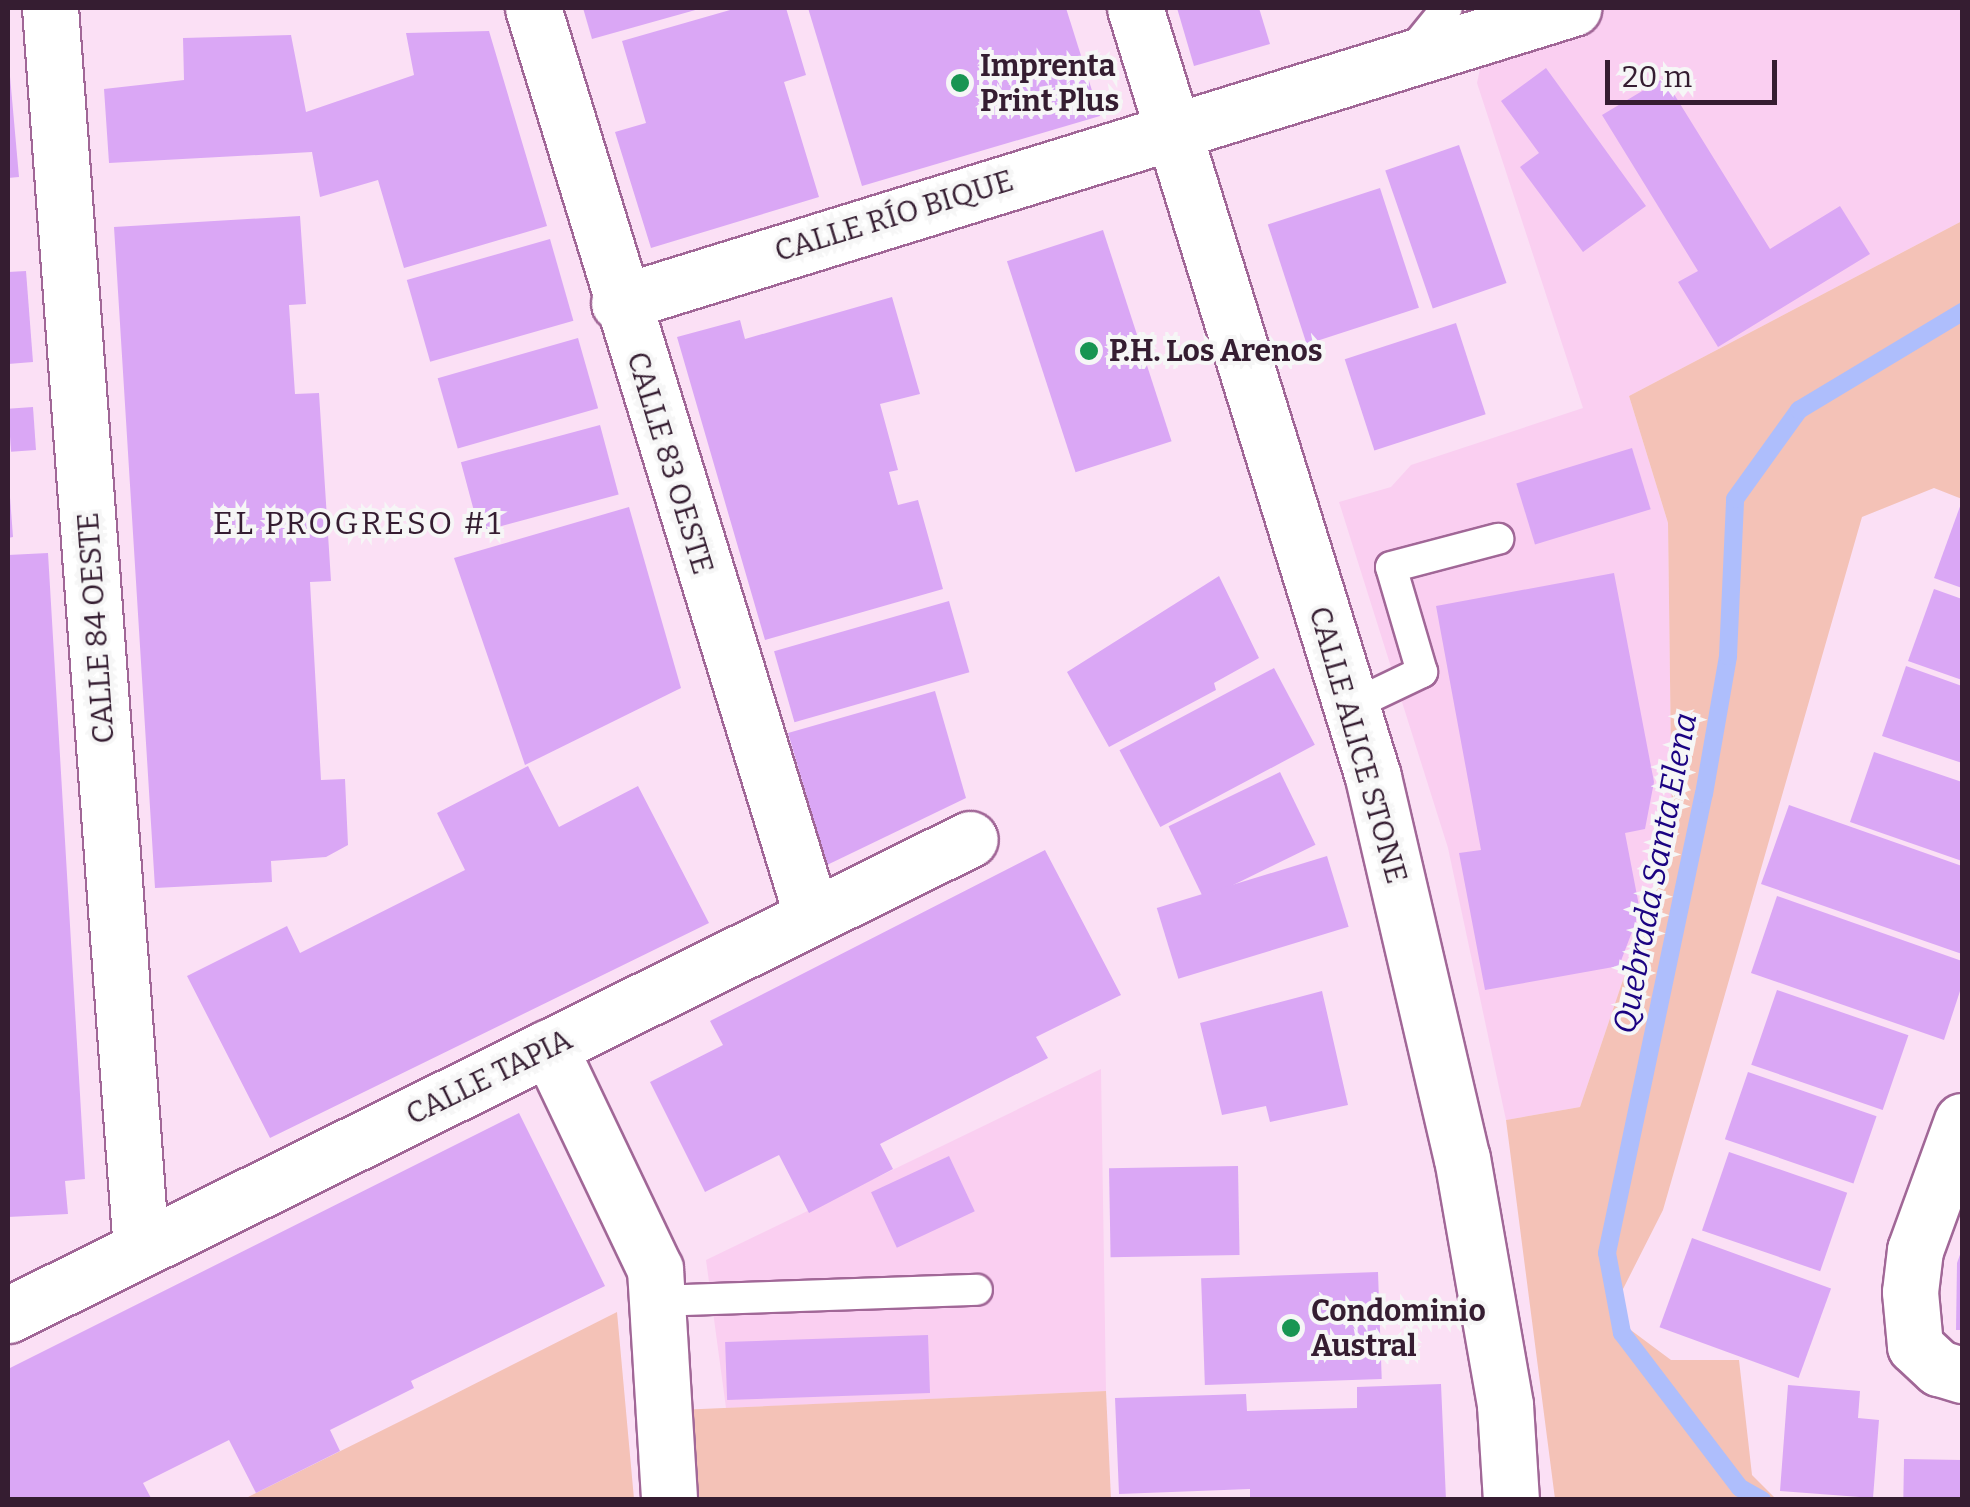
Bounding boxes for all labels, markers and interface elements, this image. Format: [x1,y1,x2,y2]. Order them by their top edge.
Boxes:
scale bar [1610,40,1782,102]
place label: Imprenta Print Plus [980,48,1119,118]
text: 20 m [1622,59,1692,95]
marker: Imprenta Print Plus [949,72,971,94]
street label: CALLE RÍO BIQUE [770,163,1018,269]
place label: P.H. Los Arenos [1109,333,1323,369]
marker: P.H. Los Arenos [1078,340,1100,362]
street label: CALLE 83 OESTE [619,347,721,579]
district label: EL PROGRESO #1 [213,504,503,542]
street label: CALLE 84 OESTE [70,511,122,745]
street label: CALLE ALICE STONE [1301,602,1415,888]
water label: Quebrada Santa Elena [1605,709,1705,1037]
street label: CALLE TAPIA [400,1021,578,1133]
place label: Condominio Austral [1311,1293,1486,1364]
marker: Condominio Austral [1280,1317,1302,1339]

